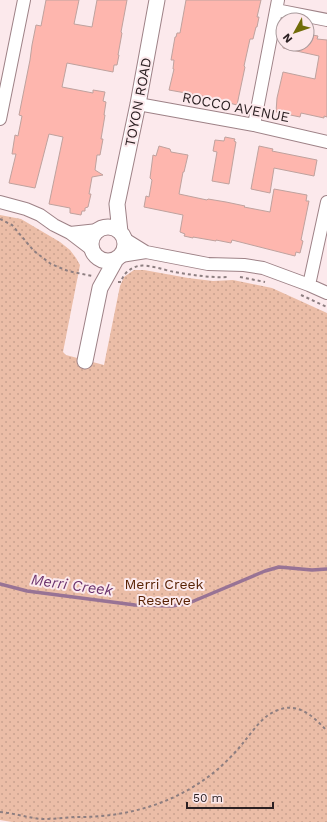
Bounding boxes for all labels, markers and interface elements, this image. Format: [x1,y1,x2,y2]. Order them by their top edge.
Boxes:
north arrow [275,12,315,52]
text: N [280,31,295,45]
street label: TOYON ROAD [122,56,154,148]
street label: ROCCO AVENUE [181,89,291,125]
water label: Merri Creek [30,570,115,600]
park label: Merri Creek Reserve [124,576,204,608]
scale bar [187,784,273,810]
text: 50 m [193,791,223,805]

